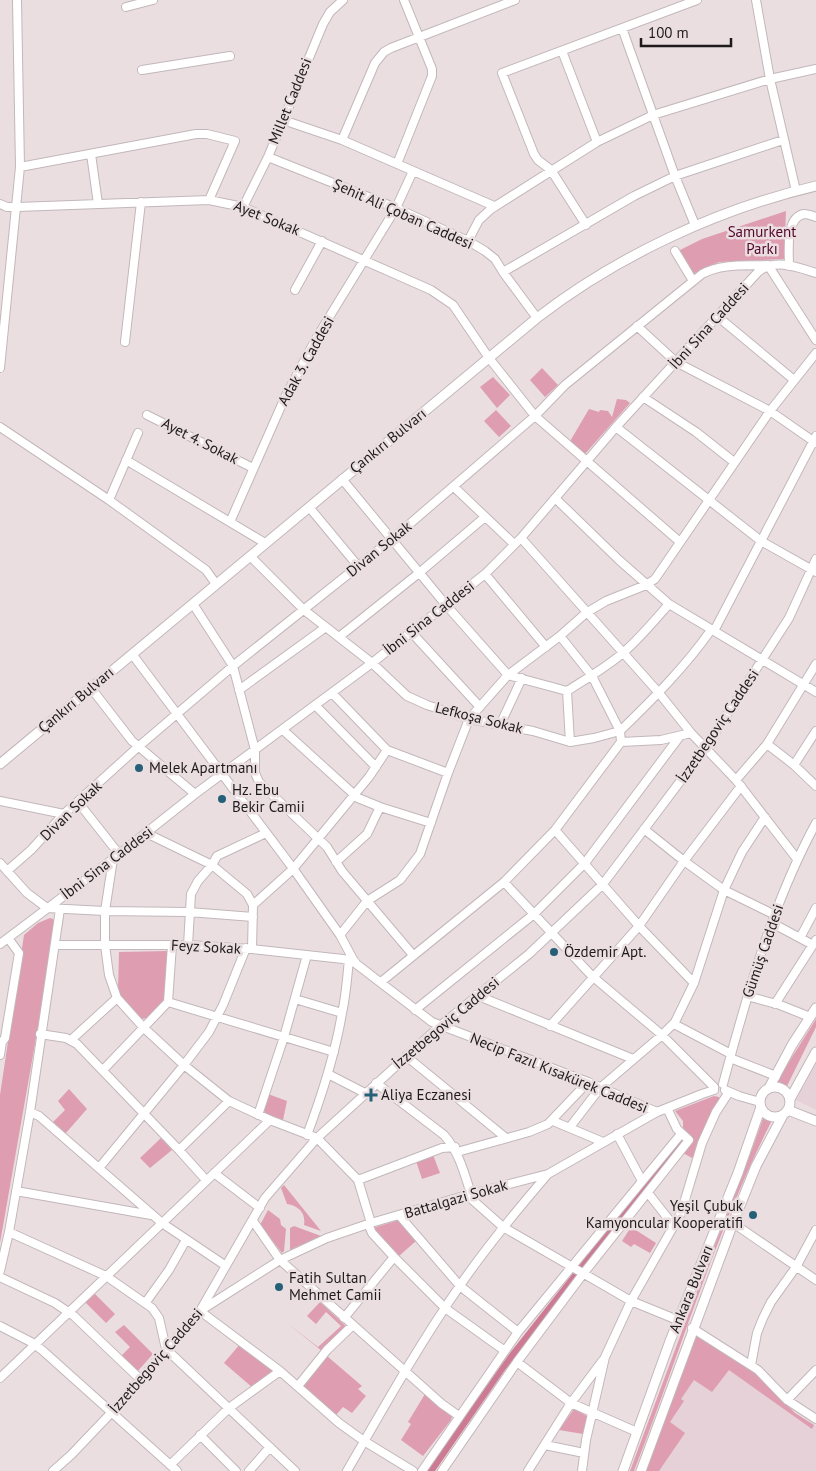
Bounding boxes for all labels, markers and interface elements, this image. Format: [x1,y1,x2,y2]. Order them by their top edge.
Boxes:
scale bar [641,15,731,47]
text: 100 m [648,23,689,42]
street label: Millet Caddesi [264,55,315,147]
street label: Şehit Ali Çoban Caddesi [330,174,476,253]
street label: Ayet Sokak [231,196,304,240]
park label: Samurkent Parkı [728,222,796,258]
street label: İbni Sina Caddesi [665,278,753,373]
street label: Adak 3. Caddesi [273,313,338,409]
street label: Çankırı Bulvarı [345,404,430,477]
street label: Ayet 4. Sokak [159,413,243,468]
street label: Divan Sokak [342,516,416,581]
street label: İbni Sina Caddesi [379,576,478,659]
street label: Çankırı Bulvarı [34,662,118,737]
street label: İzzetbegoviç Caddesi [672,665,763,786]
street label: Lefkoşa Sokak [433,697,526,738]
place label: Melek Apartmanı [149,758,258,777]
marker: Melek Apartmanı [133,762,145,774]
street label: Divan Sokak [36,776,106,845]
place label: Hz. Ebu Bekir Camii [232,780,305,816]
marker: Hz. Ebu Bekir Camii [216,793,228,805]
street label: İbni Sina Caddesi [57,822,156,903]
street label: Gümüş Caddesi [738,902,787,1000]
street label: Feyz Sokak [171,935,242,958]
place label: Özdemir Apt. [564,942,647,961]
marker: Özdemir Apt. [548,946,560,958]
street label: İzzetbegoviç Caddesi [389,973,503,1073]
street label: Necip Fazıl Kısakürek Caddesi [467,1028,651,1117]
place label: Aliya Eczanesi [381,1085,471,1104]
marker: Aliya Eczanesi [365,1089,377,1101]
street label: Battalgazi Sokak [402,1175,510,1222]
place label: Yeşil Çubuk Kamyoncular Kooperatifi [586,1196,744,1232]
marker: Yeşil Çubuk Kamyoncular Kooperatifi [747,1209,759,1221]
street label: Ankara Bulvarı [664,1242,717,1336]
place label: Fatih Sultan Mehmet Camii [289,1268,382,1304]
marker: Fatih Sultan Mehmet Camii [273,1281,285,1293]
street label: İzzetbegoviç Caddesi [105,1304,206,1417]

